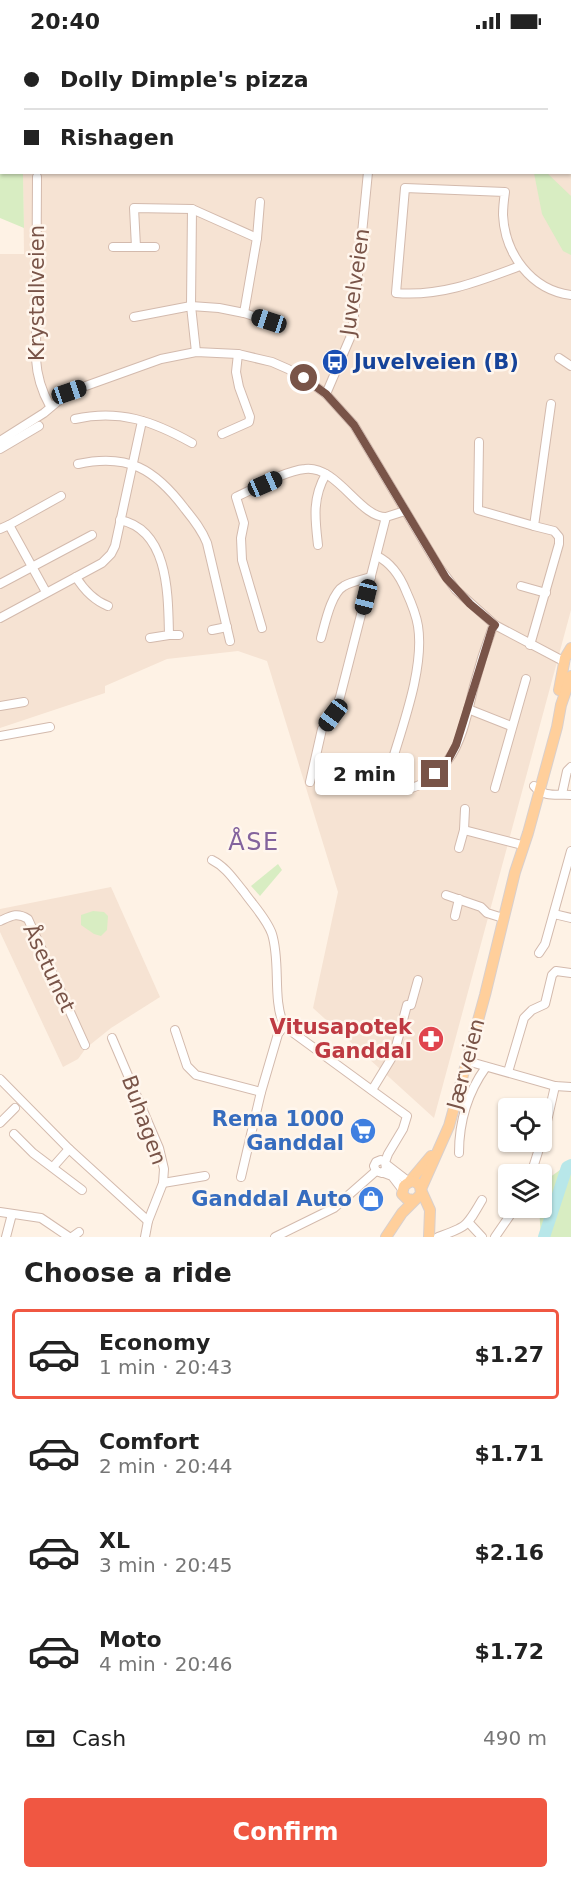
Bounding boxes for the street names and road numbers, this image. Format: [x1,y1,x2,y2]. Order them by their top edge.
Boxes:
street label: Krystallveien [25,225,49,361]
street label: Juvelveien [335,227,374,339]
street label: Åsetunet [18,919,82,1016]
street label: Jærveien [442,1016,490,1114]
street label: Buhagen [117,1072,171,1168]

